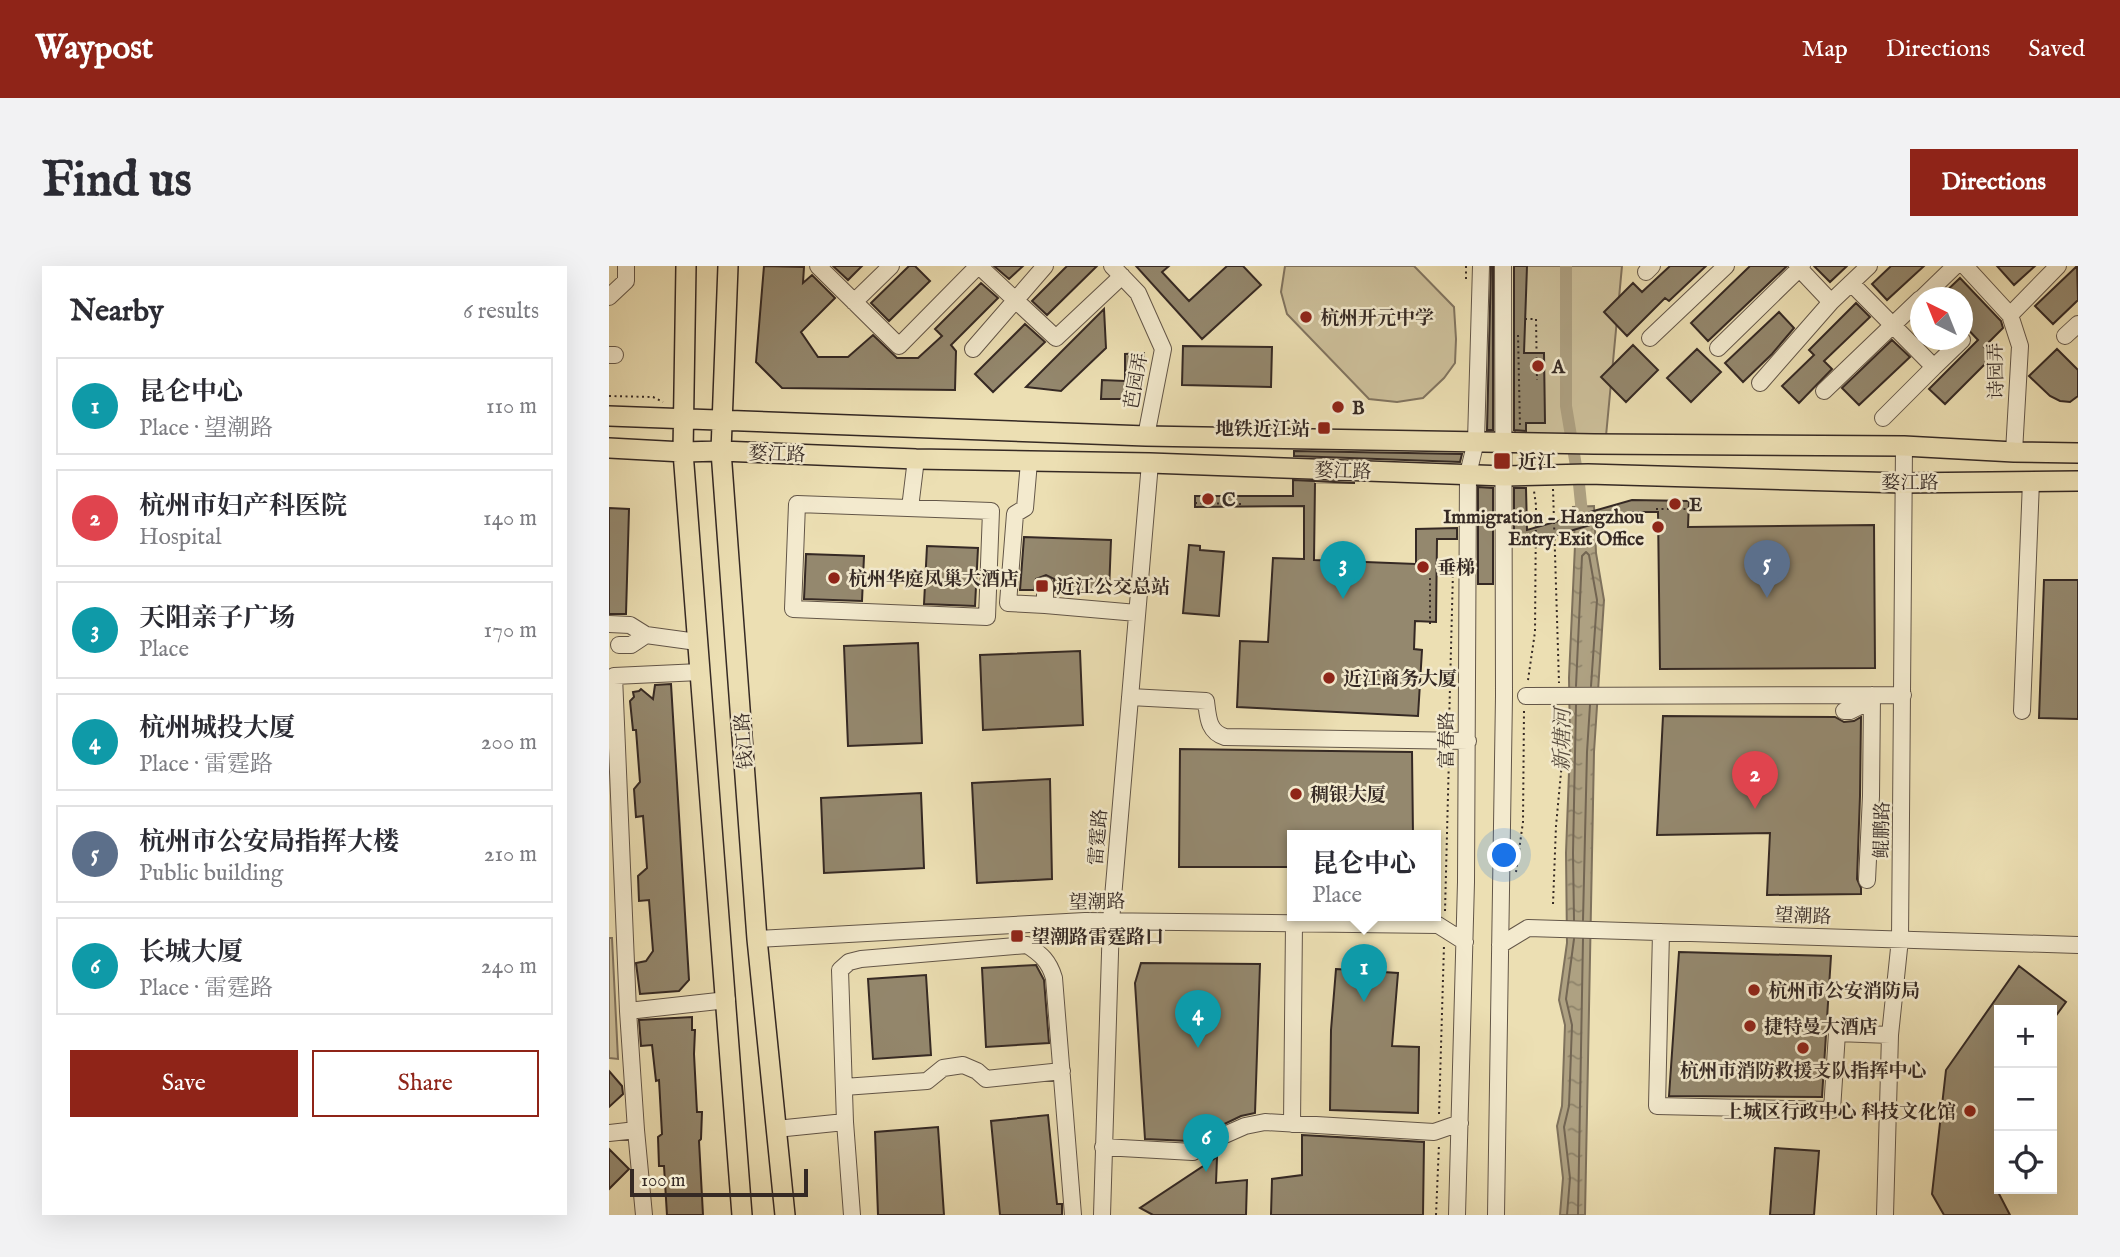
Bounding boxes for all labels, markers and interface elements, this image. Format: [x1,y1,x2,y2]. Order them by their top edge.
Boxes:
text: Waypost [35,28,153,70]
text: Map [1802,34,1848,65]
text: Directions [1886,34,1990,65]
text: Saved [2028,34,2085,65]
button: Directions [1910,149,2078,216]
text: Find us [42,151,192,213]
north arrow [1910,287,1973,350]
text: Nearby [70,293,163,331]
text: 6 results [463,297,539,326]
place label: 杭州开元中学 [1320,307,1434,331]
marker: 杭州开元中学 [1298,309,1314,325]
street label: 诗园弄 [1985,342,2009,400]
street label: 芭园弄 [1120,351,1154,412]
place label: A [1551,356,1566,380]
marker: A [1530,358,1546,374]
text: 昆仑中心 [139,376,243,409]
text: 1 [91,392,99,421]
text: 110 m [486,392,537,421]
place label: B [1352,397,1365,421]
marker: B [1330,399,1346,415]
text: Place · 望潮路 [139,414,273,443]
place label: 地铁近江站 [1215,418,1310,442]
marker: 地铁近江站 [1316,420,1332,436]
street label: 婺江路 [748,442,806,468]
marker: 近江 [1492,451,1512,471]
place label: 近江 [1518,451,1556,475]
street label: 婺江路 [1314,459,1372,485]
street label: 婺江路 [1881,472,1939,496]
place label: C [1222,489,1236,513]
text: 杭州市妇产科医院 [139,490,347,523]
marker: C [1200,491,1216,507]
place label: E [1689,494,1702,518]
marker: E [1667,496,1683,512]
text: 2 [90,504,100,533]
text: 140 m [483,504,537,533]
place label: Immigration - Hangzhou Entry Exit Office [1443,506,1644,552]
marker: Immigration - Hangzhou Entry Exit Office [1650,519,1666,535]
text: Hospital [139,523,221,552]
pin: 5 [1744,540,1790,598]
pin: 3 [1320,541,1366,599]
place label: 垂梯 [1437,557,1475,581]
marker: 垂梯 [1415,559,1431,575]
place label: 杭州华庭凤巢大酒店 [848,568,1019,592]
marker: 杭州华庭凤巢大酒店 [826,570,842,586]
place label: 近江公交总站 [1056,576,1170,600]
marker: 近江公交总站 [1034,578,1050,594]
text: 天阳亲子广场 [139,602,295,635]
text: 3 [91,616,99,645]
text: 170 m [484,616,537,645]
text: Place [139,635,189,664]
place label: 近江商务大厦 [1343,668,1457,692]
marker: 近江商务大厦 [1321,670,1337,686]
water label: 新塘河 [1549,704,1578,772]
street label: 富春路 [1436,711,1460,769]
text: 杭州城投大厦 [139,712,295,745]
street label: 钱江路 [731,712,759,770]
text: 4 [89,728,101,757]
text: 200 m [481,728,537,757]
text: Place · 雷霆路 [139,750,273,779]
pin: 2 [1732,751,1778,809]
place label: 稠银大厦 [1310,784,1386,808]
marker: 稠银大厦 [1288,786,1304,802]
street label: 鲲鹏路 [1871,801,1895,859]
street label: 雷霆路 [1085,808,1113,867]
text: 杭州市公安局指挥大楼 [139,826,399,859]
popup [1287,830,1441,921]
your location [1487,838,1521,872]
text: 5 [91,840,99,869]
text: 210 m [484,840,537,869]
text: 昆仑中心 [1312,848,1416,881]
text: Public building [139,859,283,888]
text: Place [1312,881,1362,910]
street label: 望潮路 [1068,891,1126,915]
street label: 望潮路 [1774,904,1832,930]
place label: 望潮路雷霆路口 [1031,926,1164,950]
marker: 望潮路雷霆路口 [1009,928,1025,944]
text: 长城大厦 [139,936,243,969]
pin: 1 [1341,944,1387,1002]
text: 6 [90,952,100,981]
text: 240 m [481,952,537,981]
text: Place · 雷霆路 [139,974,273,1003]
place label: 杭州市公安消防局 [1768,980,1920,1004]
marker: 杭州市公安消防局 [1746,982,1762,998]
pin: 4 [1175,990,1221,1048]
map controls [1994,1005,2057,1194]
button: + [1994,1005,2057,1068]
place label: 捷特曼大酒店 [1764,1016,1878,1040]
marker: 捷特曼大酒店 [1742,1018,1758,1034]
marker: 杭州市消防救援支队指挥中心 [1795,1040,1811,1056]
button: Save [70,1050,298,1117]
button: Share [312,1050,539,1117]
place label: 杭州市消防救援支队指挥中心 [1679,1060,1927,1084]
button: − [1994,1068,2057,1131]
place label: 上城区行政中心 科技文化馆 [1724,1101,1956,1125]
marker: 上城区行政中心 科技文化馆 [1962,1103,1978,1119]
pin: 6 [1183,1114,1229,1172]
button: locate [1994,1131,2057,1194]
scale bar [630,1166,809,1198]
text: 100 m [641,1169,685,1193]

